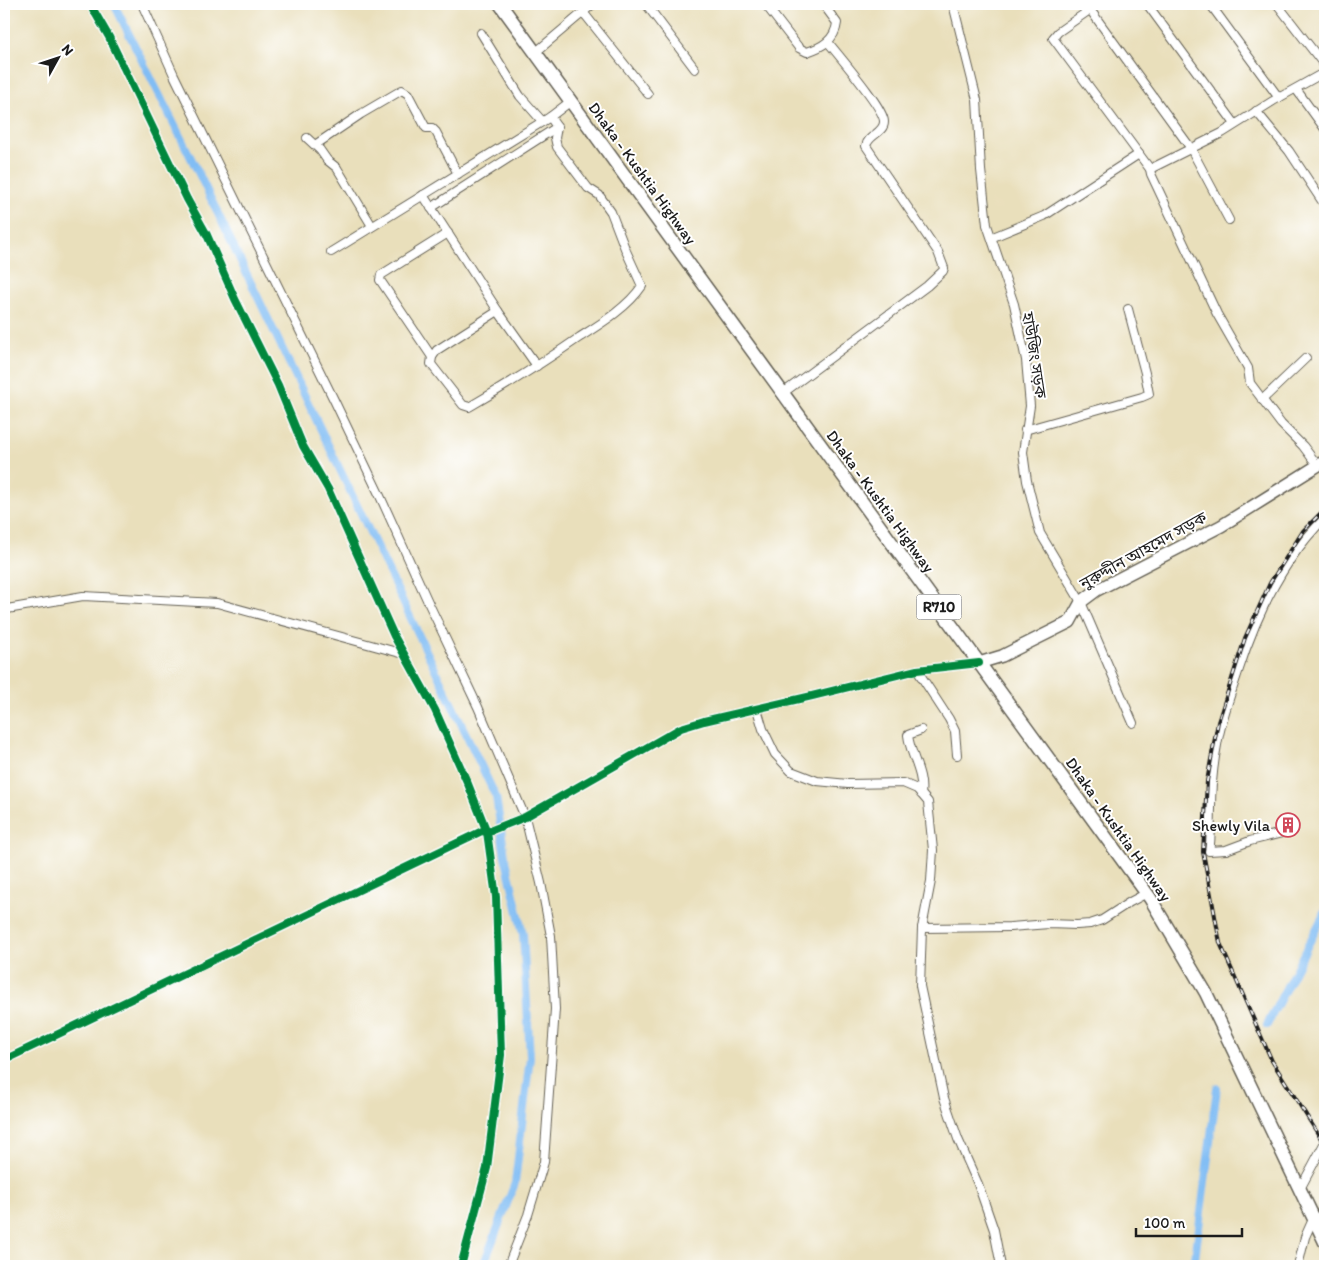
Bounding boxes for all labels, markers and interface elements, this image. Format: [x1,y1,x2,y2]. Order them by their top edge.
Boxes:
north arrow [32,32,82,82]
text: N [58,41,77,59]
street label: Dhaka - Kushtia Highway [585,98,701,249]
street label: হাউজিং সড়ক [1018,310,1051,401]
street label: Dhaka - Kushtia Highway [823,426,939,577]
street label: নুরুদ্দীন আহমেদ সড়ক [1076,507,1211,594]
road number: R710 [916,594,962,620]
street label: Dhaka - Kushtia Highway [1062,754,1176,905]
building icon: Shewly Vila [1275,812,1301,838]
place label: Shewly Vila [1192,816,1271,835]
scale bar [1136,1205,1243,1237]
text: 100 m [1144,1214,1186,1232]

